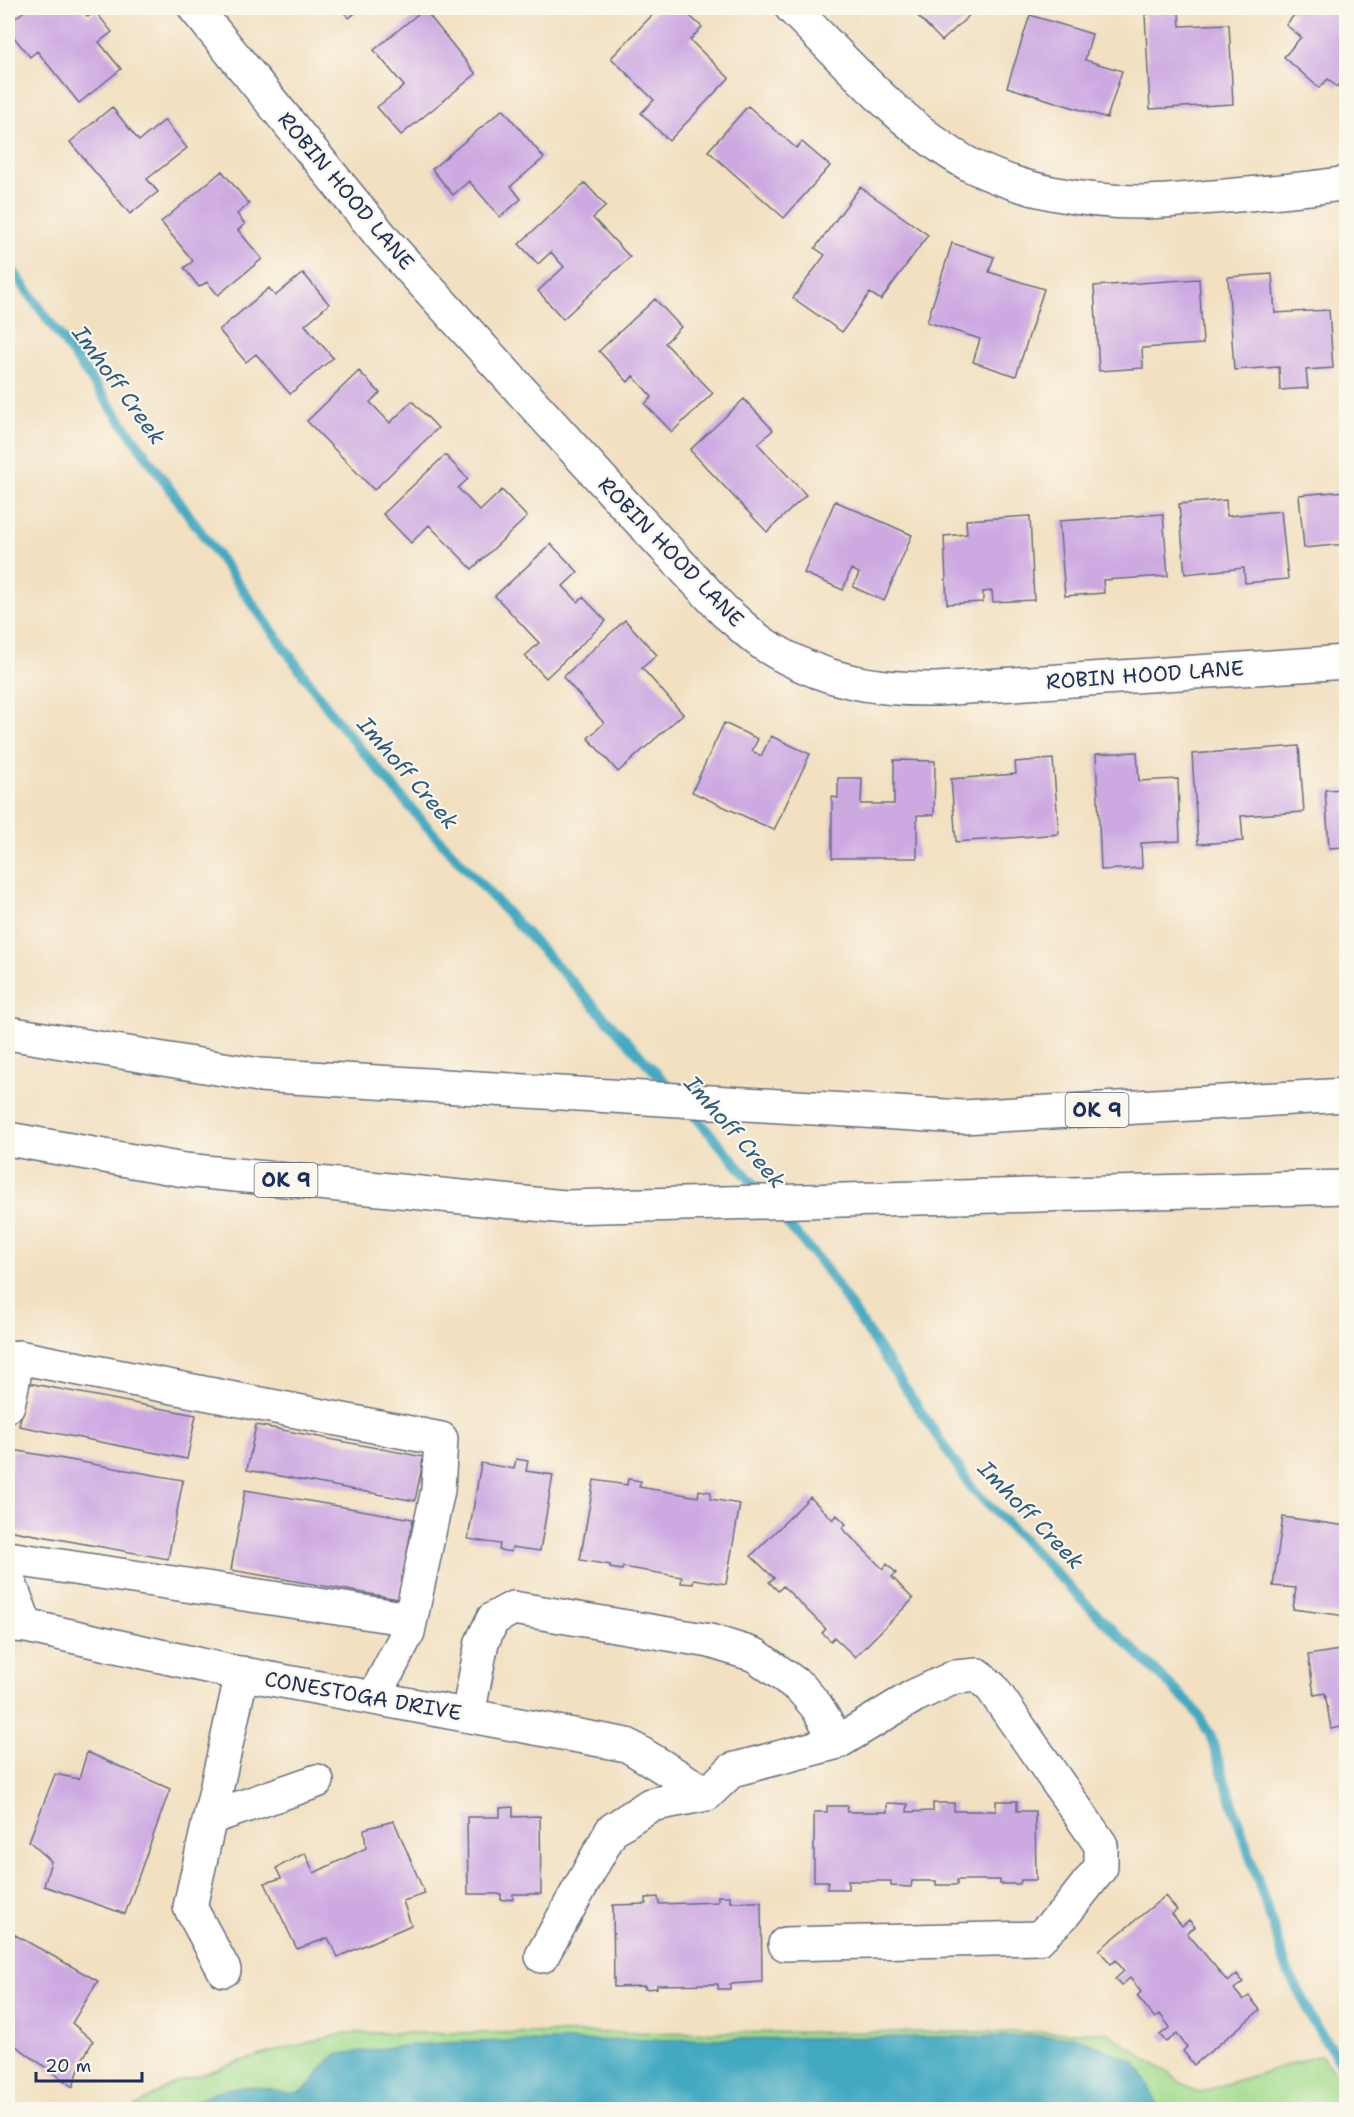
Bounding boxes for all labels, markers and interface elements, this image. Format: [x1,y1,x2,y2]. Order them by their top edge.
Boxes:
street label: ROBIN HOOD LANE [272,106,420,276]
water label: Imhoff Creek [65,319,172,451]
street label: ROBIN HOOD LANE [592,471,750,633]
street label: ROBIN HOOD LANE [1045,654,1245,696]
water label: Imhoff Creek [350,710,465,836]
water label: Imhoff Creek [677,1069,792,1195]
road number: OK 9 [1066,1093,1128,1127]
road number: OK 9 [254,1163,318,1197]
water label: Imhoff Creek [971,1454,1091,1576]
street label: CONESTOGA DRIVE [262,1665,464,1727]
scale bar [36,2045,142,2083]
text: 20 m [45,2054,91,2078]

